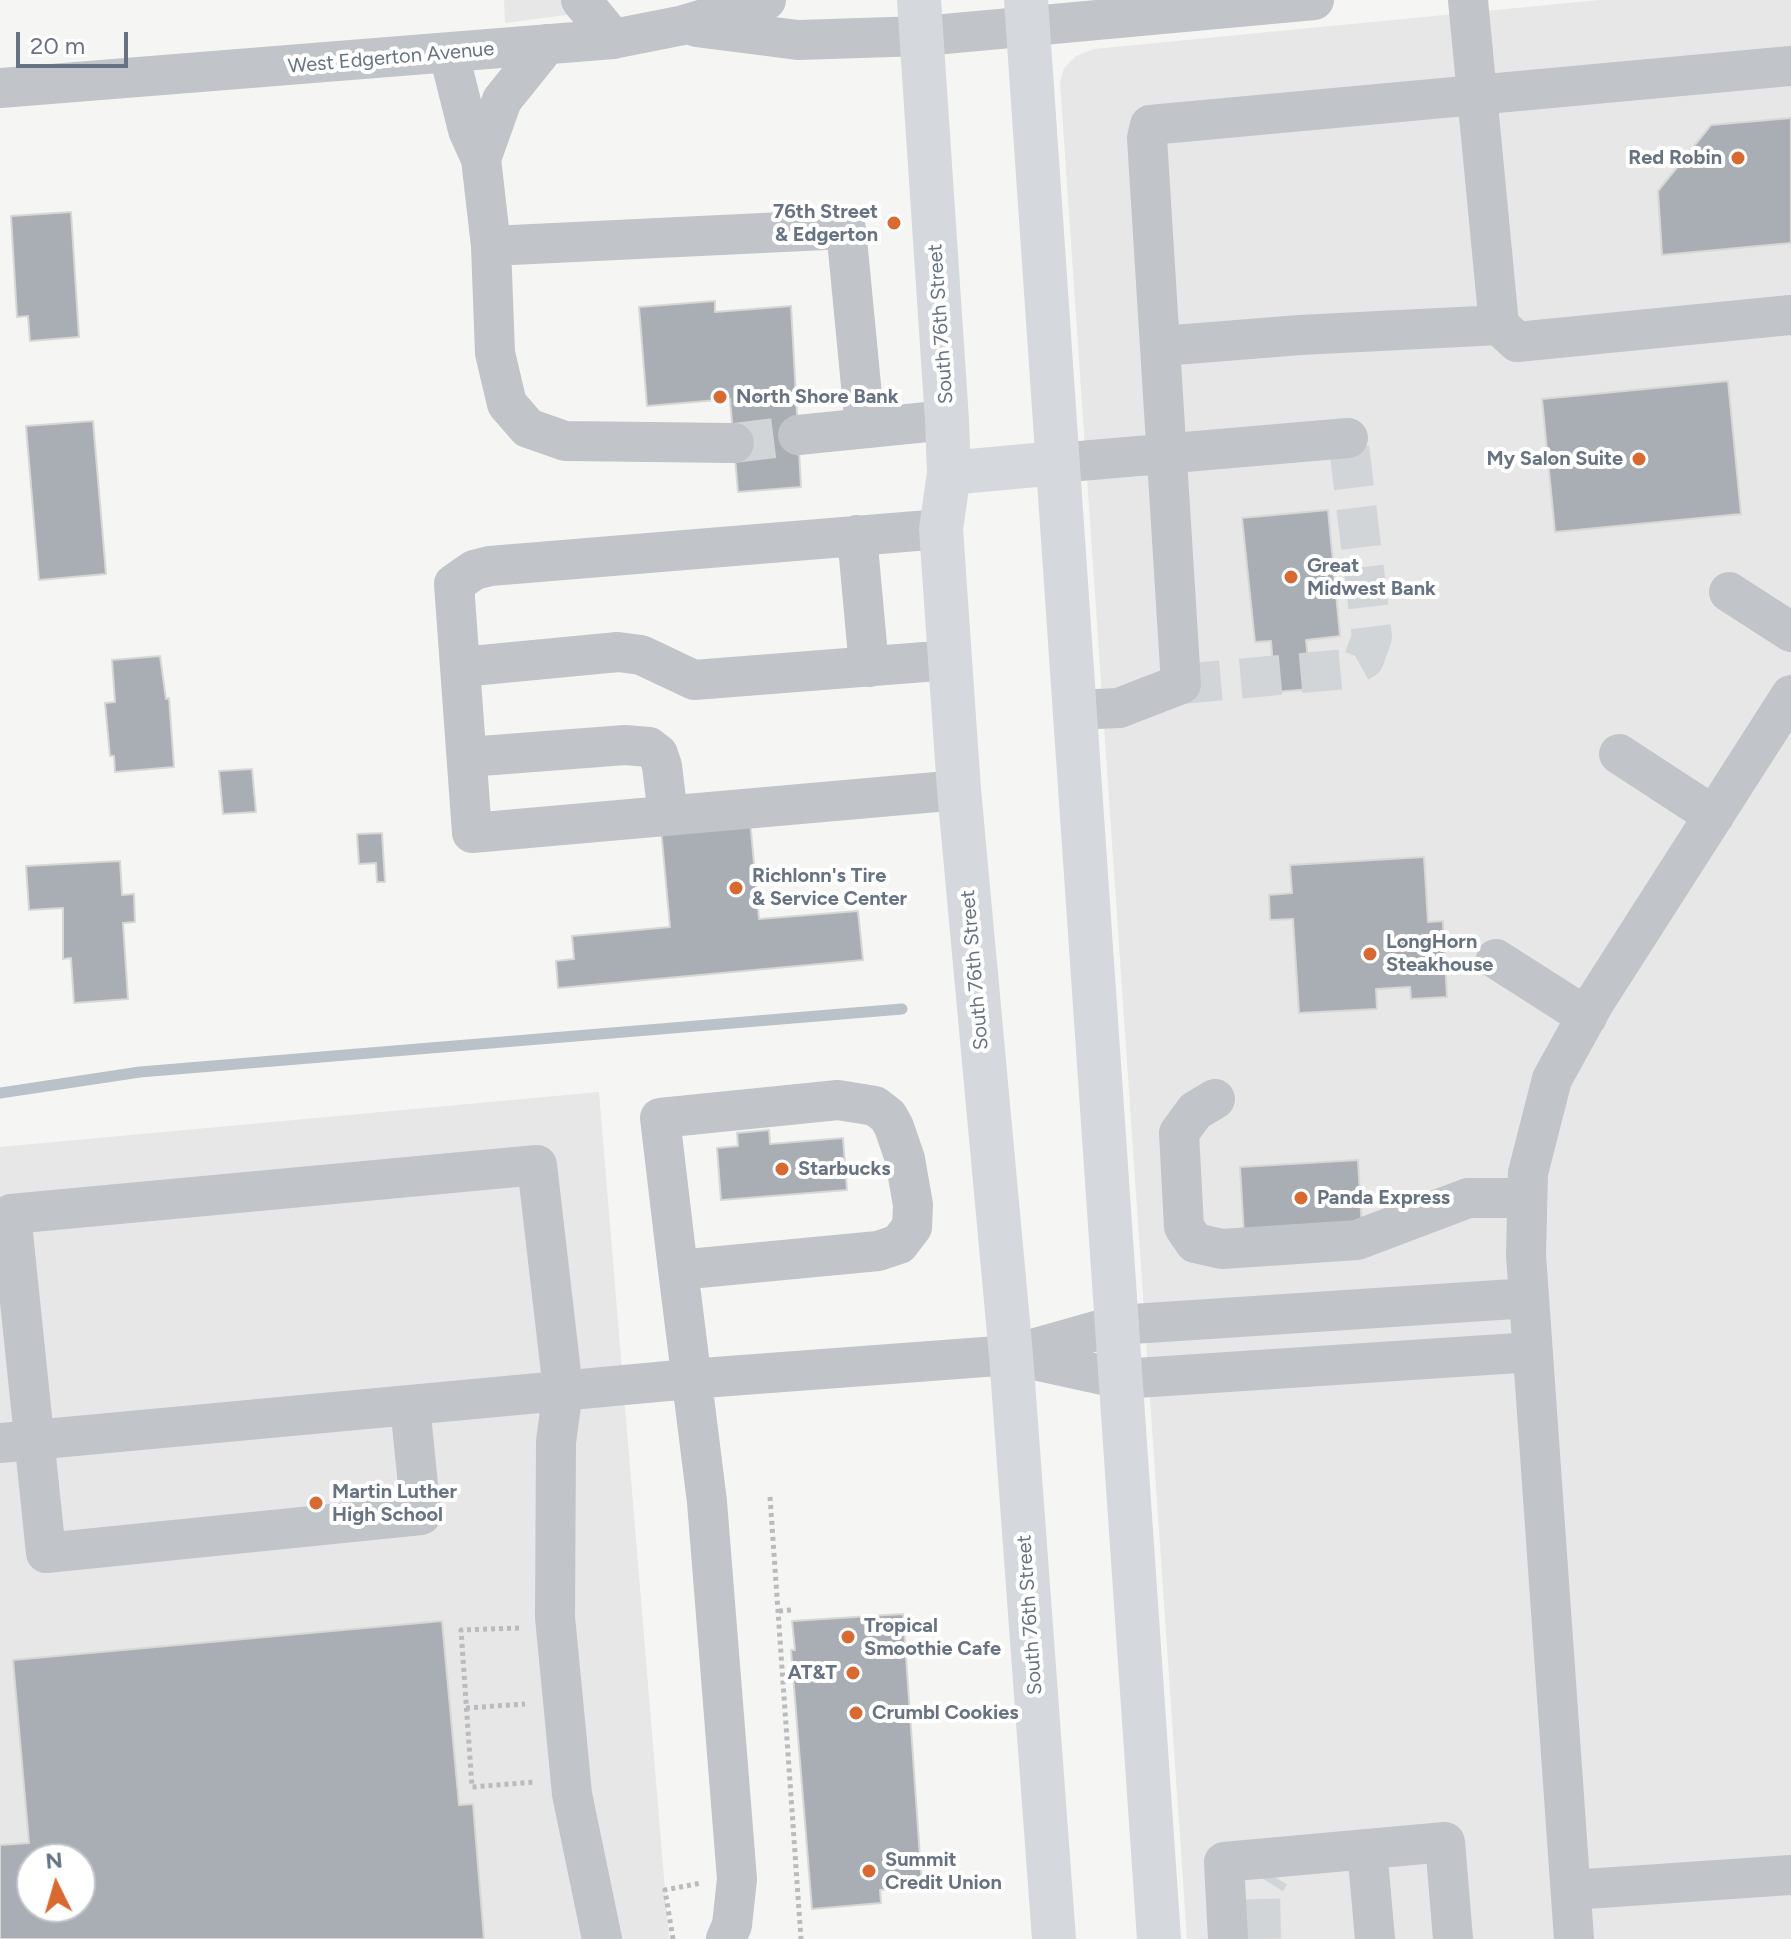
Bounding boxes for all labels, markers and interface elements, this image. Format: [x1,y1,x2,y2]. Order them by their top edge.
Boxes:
scale bar [20,16,132,66]
text: 20 m [30,31,85,60]
street label: West Edgerton Avenue [287,37,495,79]
place label: Red Robin [1628,146,1722,170]
marker: Red Robin [1729,149,1747,167]
place label: 76th Street & Edgerton [773,200,878,247]
marker: 76th Street & Edgerton [885,214,903,232]
street label: South 76th Street [923,243,959,405]
place label: North Shore Bank [736,385,898,409]
marker: North Shore Bank [711,388,729,406]
place label: My Salon Suite [1486,447,1623,471]
marker: My Salon Suite [1630,450,1648,468]
place label: Great Midwest Bank [1307,554,1436,601]
marker: Great Midwest Bank [1282,568,1300,586]
place label: Richlonn's Tire & Service Center [752,864,907,911]
marker: Richlonn's Tire & Service Center [727,879,745,897]
street label: South 76th Street [956,889,994,1051]
place label: LongHorn Steakhouse [1386,930,1493,977]
marker: LongHorn Steakhouse [1361,945,1379,963]
place label: Starbucks [798,1157,891,1181]
marker: Starbucks [773,1160,791,1178]
place label: Panda Express [1317,1186,1450,1210]
marker: Panda Express [1292,1189,1310,1207]
place label: Martin Luther High School [332,1480,457,1527]
marker: Martin Luther High School [307,1494,325,1512]
street label: South 76th Street [1012,1534,1048,1696]
place label: Tropical Smoothie Cafe [864,1614,1001,1661]
marker: Tropical Smoothie Cafe [839,1628,857,1646]
place label: AT&T [787,1661,837,1685]
marker: AT&T [844,1664,862,1682]
place label: Crumbl Cookies [872,1701,1019,1725]
marker: Crumbl Cookies [847,1704,865,1722]
north arrow [16,1843,96,1923]
text: N [44,1846,64,1875]
place label: Summit Credit Union [885,1848,1002,1895]
marker: Summit Credit Union [860,1862,878,1880]

